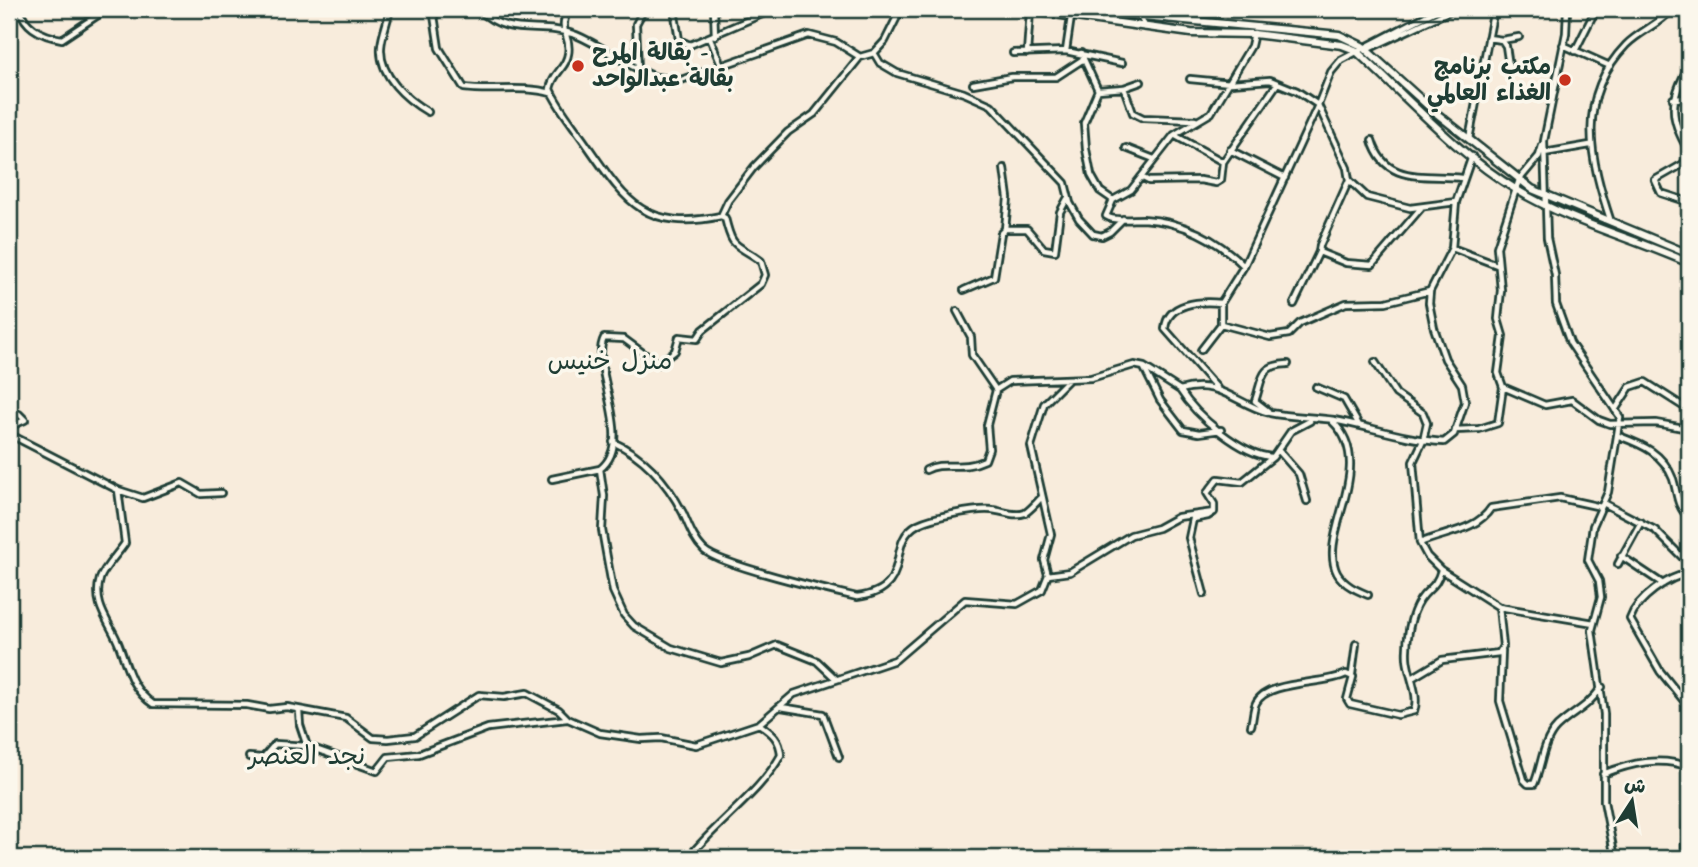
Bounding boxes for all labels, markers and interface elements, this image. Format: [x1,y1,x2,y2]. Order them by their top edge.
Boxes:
place label: بقالة المرح - بقالة عبدالواحد [592,37,734,95]
place label: مكتب برنامج الغذاء العالمي [1427,51,1551,113]
marker: بقالة المرح - بقالة عبدالواحد [570,58,586,74]
marker: مكتب برنامج الغذاء العالمي [1557,72,1573,88]
district label: منزل خنيس [547,343,673,379]
district label: نجد العنصر [247,738,365,774]
north arrow [1596,766,1666,836]
text: ش [1622,770,1648,801]

